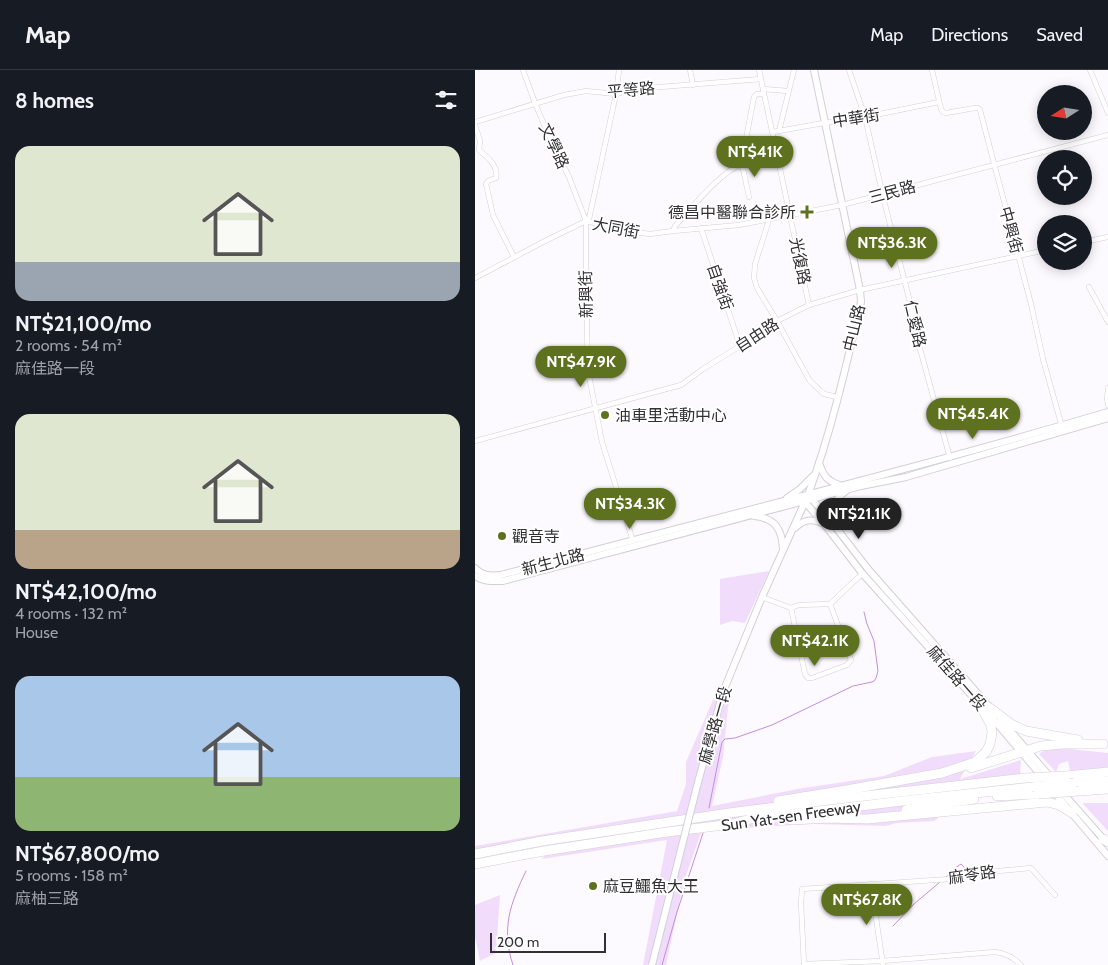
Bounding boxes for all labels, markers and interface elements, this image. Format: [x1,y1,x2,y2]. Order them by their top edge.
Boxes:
text: Map [25,20,71,49]
text: Map [870,24,903,46]
text: Directions [931,24,1008,46]
text: Saved [1036,24,1083,46]
street label: 平等路 [606,78,656,102]
north arrow [1037,85,1093,140]
map controls [1037,85,1092,270]
icon: filters [432,86,460,114]
text: 8 homes [15,88,94,113]
street label: 中華街 [831,105,881,131]
street label: 文學路 [535,120,573,172]
pin: NT$41K [714,136,796,178]
text: NT$41K [727,142,783,161]
button: locate [1037,150,1092,205]
street label: 三民路 [866,177,918,207]
icon: home [193,179,283,269]
place label: 德昌中醫聯合診所 [668,203,796,222]
street label: 中興街 [996,204,1026,256]
marker: 德昌中醫聯合診所 [800,205,814,219]
street label: 大同街 [591,214,641,242]
button: layers [1037,215,1092,270]
pin: NT$36.3K [840,226,944,269]
text: NT$36.3K [857,233,927,252]
street label: 光復路 [786,236,814,286]
street label: 自強街 [703,261,737,313]
street label: 新興街 [576,270,596,318]
street label: 仁愛路 [900,298,930,350]
street label: 中山路 [839,302,869,354]
text: NT$21,100/mo [15,311,151,336]
street label: 自由路 [732,314,782,356]
text: 2 rooms · 54 m² [15,336,122,355]
pin: NT$47.9K [529,346,633,388]
text: NT$47.9K [546,352,616,371]
text: 麻佳路一段 [15,359,95,378]
pin: NT$45.4K [921,398,1025,440]
text: NT$45.4K [937,404,1009,423]
place label: 油車里活動中心 [615,406,727,425]
marker: 油車里活動中心 [599,409,611,421]
icon: home [193,446,283,536]
pin: NT$34.3K [578,488,682,530]
text: NT$34.3K [595,494,665,513]
pin: NT$21.1K [807,498,911,540]
text: NT$21.1K [827,504,891,523]
place label: 觀音寺 [512,527,560,546]
marker: 觀音寺 [496,530,508,542]
street label: 新生北路 [520,545,586,579]
text: NT$42,100/mo [15,579,157,604]
text: 4 rooms · 132 m² [15,604,127,623]
text: House [15,623,58,642]
pin: NT$42.1K [763,624,867,667]
text: NT$42.1K [781,631,849,650]
street label: 麻佳路一段 [924,642,990,714]
street label: 麻學路一段 [695,684,735,766]
icon: home [193,709,283,799]
street label: Sun Yat-sen Freeway [720,797,862,835]
text: NT$67,800/mo [15,841,160,866]
street label: 麻苓路 [947,862,997,888]
text: 5 rooms · 158 m² [15,866,128,885]
place label: 麻豆鱷魚大王 [603,877,699,896]
marker: 麻豆鱷魚大王 [587,880,599,892]
pin: NT$67.8K [815,884,919,926]
text: 麻柚三路 [15,889,79,908]
text: NT$67.8K [832,890,902,909]
scale bar [490,930,606,953]
text: 200 m [497,933,539,951]

